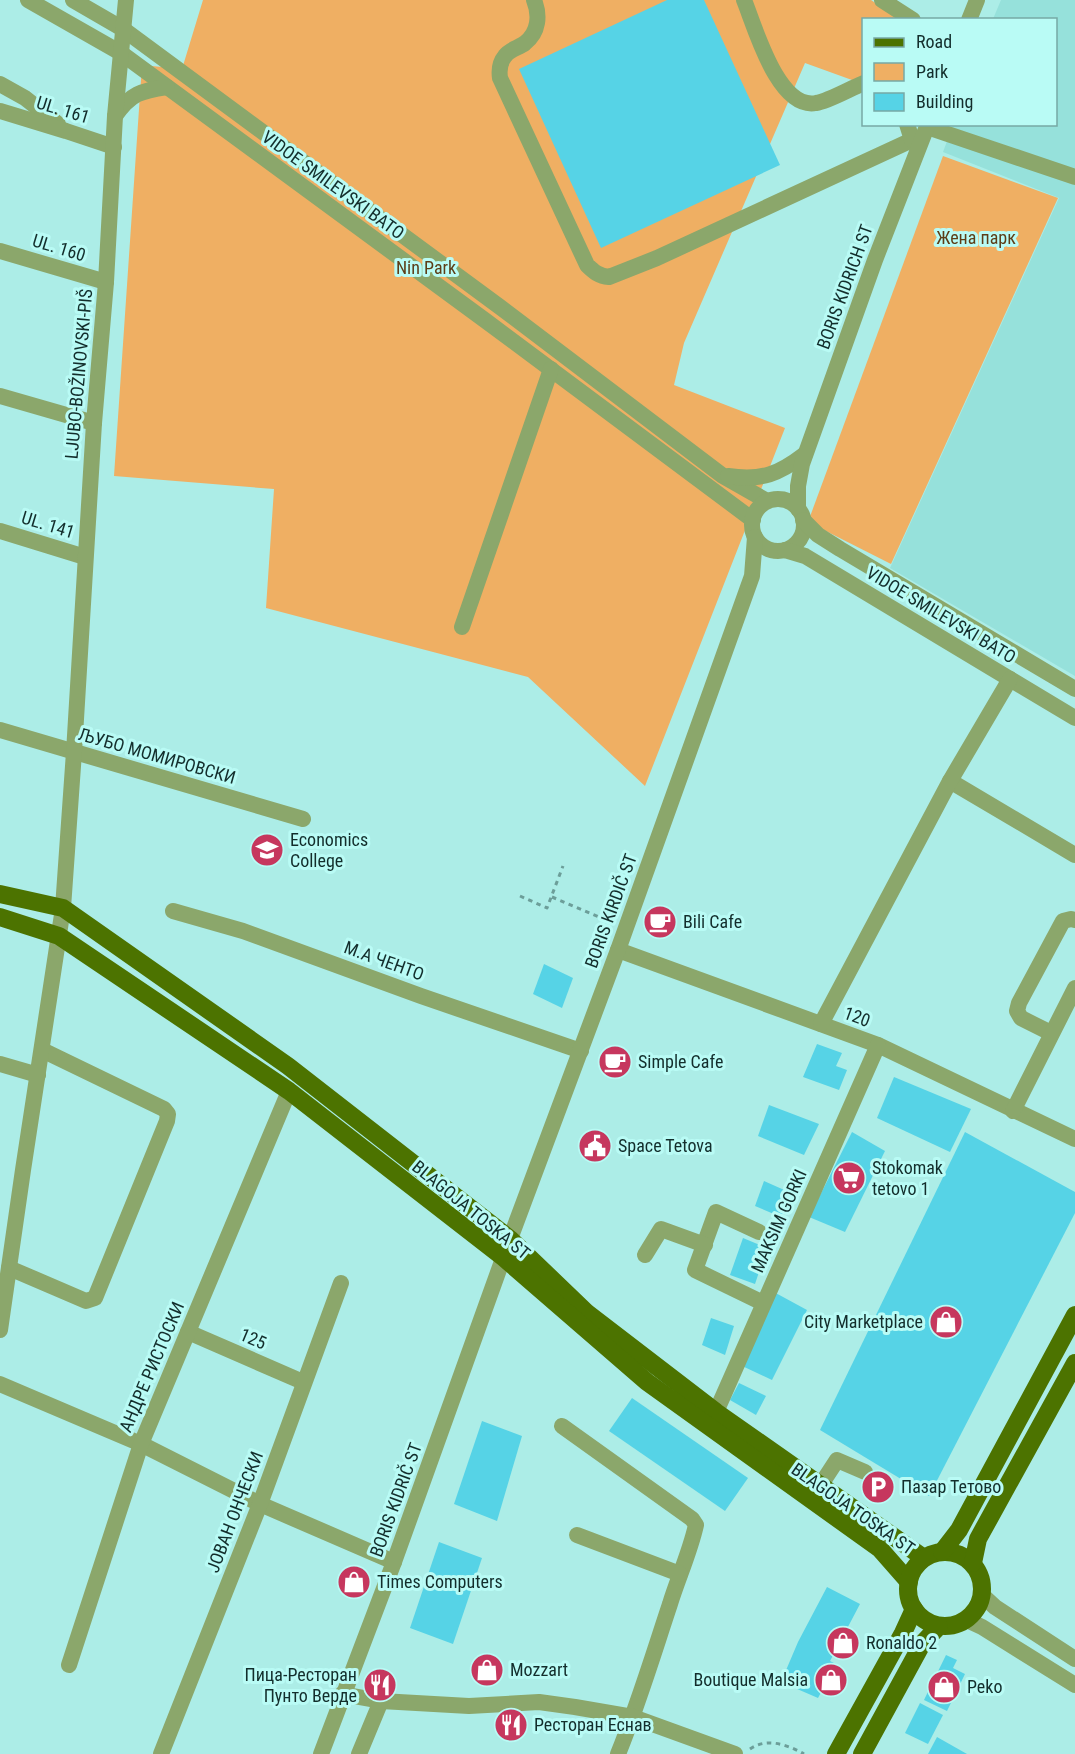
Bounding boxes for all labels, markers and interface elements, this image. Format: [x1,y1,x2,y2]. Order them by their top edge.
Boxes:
legend [862,18,1057,126]
text: Road [916,31,952,52]
text: Park [916,61,948,82]
text: Building [916,91,973,112]
street label: UL. 161 [34,92,92,127]
street label: VIDOE SMILEVSKI BATO [258,126,408,243]
street label: BORIS KIDRICH ST [812,222,877,352]
park label: Жена парк [936,227,1016,248]
street label: UL. 160 [30,230,88,265]
park label: Nin Park [396,257,456,278]
street label: LJUBO-BOŽINOVSKI-PIŠ [61,288,96,460]
street label: UL. 141 [19,507,77,542]
street label: VIDOE SMILEVSKI BATO [863,562,1020,668]
street label: ЉУБО МОМИРОВСКИ [76,723,238,788]
place label: Economics College [290,829,368,871]
school or university icon: Economics College [249,832,285,868]
street label: BORIS KIRDIČ ST [580,851,641,971]
cafe icon: Bili Cafe [642,904,678,940]
place label: Bili Cafe [683,911,742,932]
street label: М.А ЧЕНТО [341,936,427,985]
street label: 120 [841,1002,873,1031]
cafe icon: Simple Cafe [597,1044,633,1080]
place label: Simple Cafe [638,1051,723,1072]
public building icon: Space Tetova [577,1128,613,1164]
place label: Space Tetova [618,1135,713,1156]
street label: BLAGOJA TOSKA ST [408,1156,534,1263]
place label: Stokomak tetovo 1 [872,1157,943,1199]
supermarket icon: Stokomak tetovo 1 [831,1160,867,1196]
street label: MAKSIM GORKI [746,1166,811,1276]
street label: АНДРЕ РИСТОСКИ [115,1299,188,1435]
shop icon: City Marketplace [928,1304,964,1340]
place label: City Marketplace [804,1311,923,1332]
street label: 125 [237,1324,270,1353]
street label: BORIS KIDRIČ ST [365,1440,426,1560]
street label: ЈОВАН ОНЧЕСКИ [202,1448,267,1575]
street label: BLAGOJA TOSKA ST [788,1458,919,1559]
parking icon: Пазар Тетово [860,1469,896,1505]
place label: Пазар Тетово [901,1476,1001,1497]
shop icon: Times Computers [336,1564,372,1600]
place label: Times Computers [377,1571,503,1592]
shop icon: Ronaldo 2 [825,1625,861,1661]
place label: Ronaldo 2 [866,1632,937,1653]
shop icon: Mozzart [469,1652,505,1688]
place label: Mozzart [510,1659,568,1680]
shop icon: Boutique Malsia [813,1662,849,1698]
place label: Пица-Ресторан Пунто Верде [245,1664,357,1706]
restaurant icon: Пица-Ресторан Пунто Верде [362,1667,398,1703]
place label: Boutique Malsia [693,1669,808,1690]
shop icon: Peko [926,1669,962,1705]
place label: Peko [967,1676,1002,1697]
restaurant icon: Ресторан Еснав [493,1707,529,1743]
place label: Ресторан Еснав [534,1714,652,1735]

